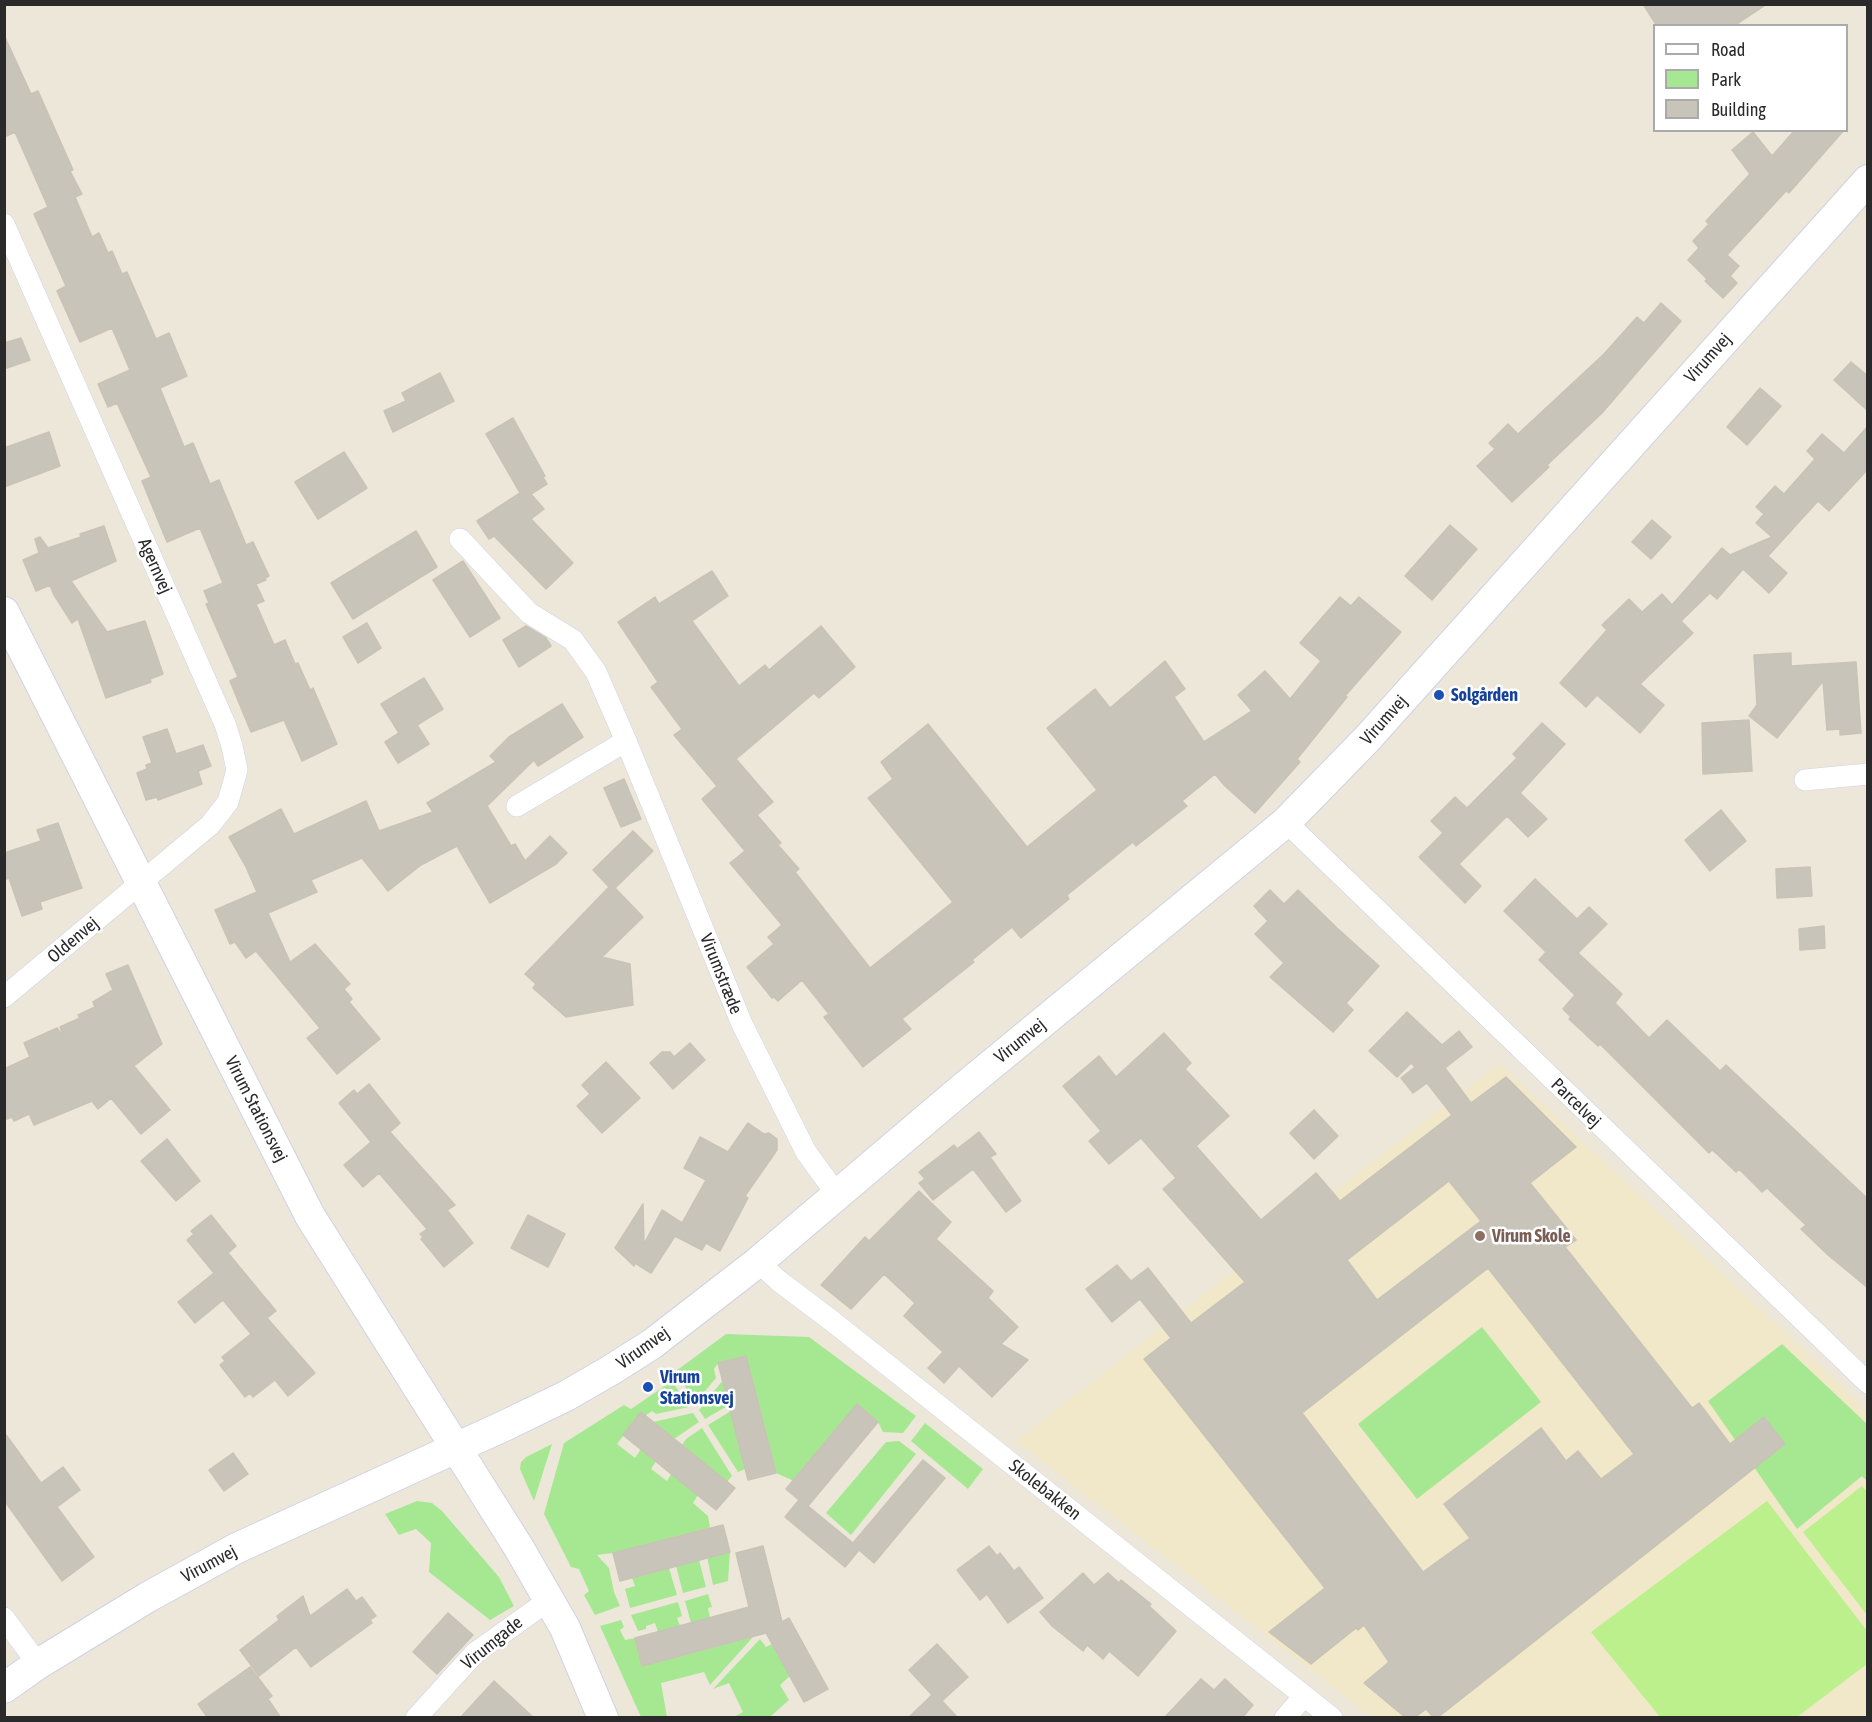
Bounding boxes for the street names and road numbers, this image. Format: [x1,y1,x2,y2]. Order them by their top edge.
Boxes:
street label: Virumvej [1680,329,1736,387]
street label: Agernvej [133,535,177,597]
street label: Virumvej [1356,691,1412,749]
street label: Oldenvej [43,912,103,968]
street label: Virumstræde [695,931,747,1017]
street label: Virumvej [990,1014,1050,1068]
street label: Virum Stationsvej [220,1052,292,1166]
street label: Parcelvej [1547,1074,1605,1132]
street label: Virumvej [612,1322,674,1374]
street label: Skolebakken [1005,1455,1085,1525]
street label: Virumvej [178,1541,240,1587]
street label: Virumgade [457,1612,527,1674]

